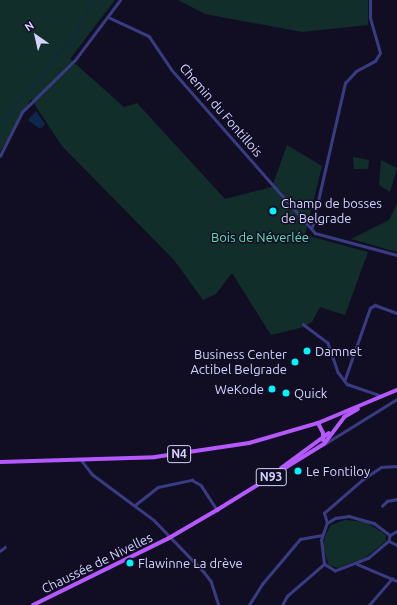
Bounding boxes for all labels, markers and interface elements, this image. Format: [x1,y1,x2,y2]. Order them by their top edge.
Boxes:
north arrow [16,16,56,56]
text: N [23,19,36,33]
street label: Chemin du Fontillois [176,60,266,160]
place label: Champ de bosses de Belgrade [281,196,382,227]
marker: Champ de bosses de Belgrade [268,206,278,216]
park label: Bois de Néverlée [211,229,309,245]
place label: Damnet [315,343,362,359]
marker: Damnet [302,346,312,356]
place label: Business Center Actibel Belgrade [190,347,287,378]
marker: Business Center Actibel Belgrade [290,357,300,367]
place label: WeKode [215,381,264,397]
marker: WeKode [267,384,277,394]
place label: Quick [294,385,327,401]
marker: Quick [281,388,291,398]
road number: N4 [167,444,191,464]
place label: Le Fontiloy [306,463,370,479]
marker: Le Fontiloy [293,466,303,476]
road number: N93 [255,467,287,487]
street label: Chaussée de Nivelles [39,529,155,597]
place label: Flawinne La drève [138,555,243,571]
marker: Flawinne La drève [125,558,135,568]

